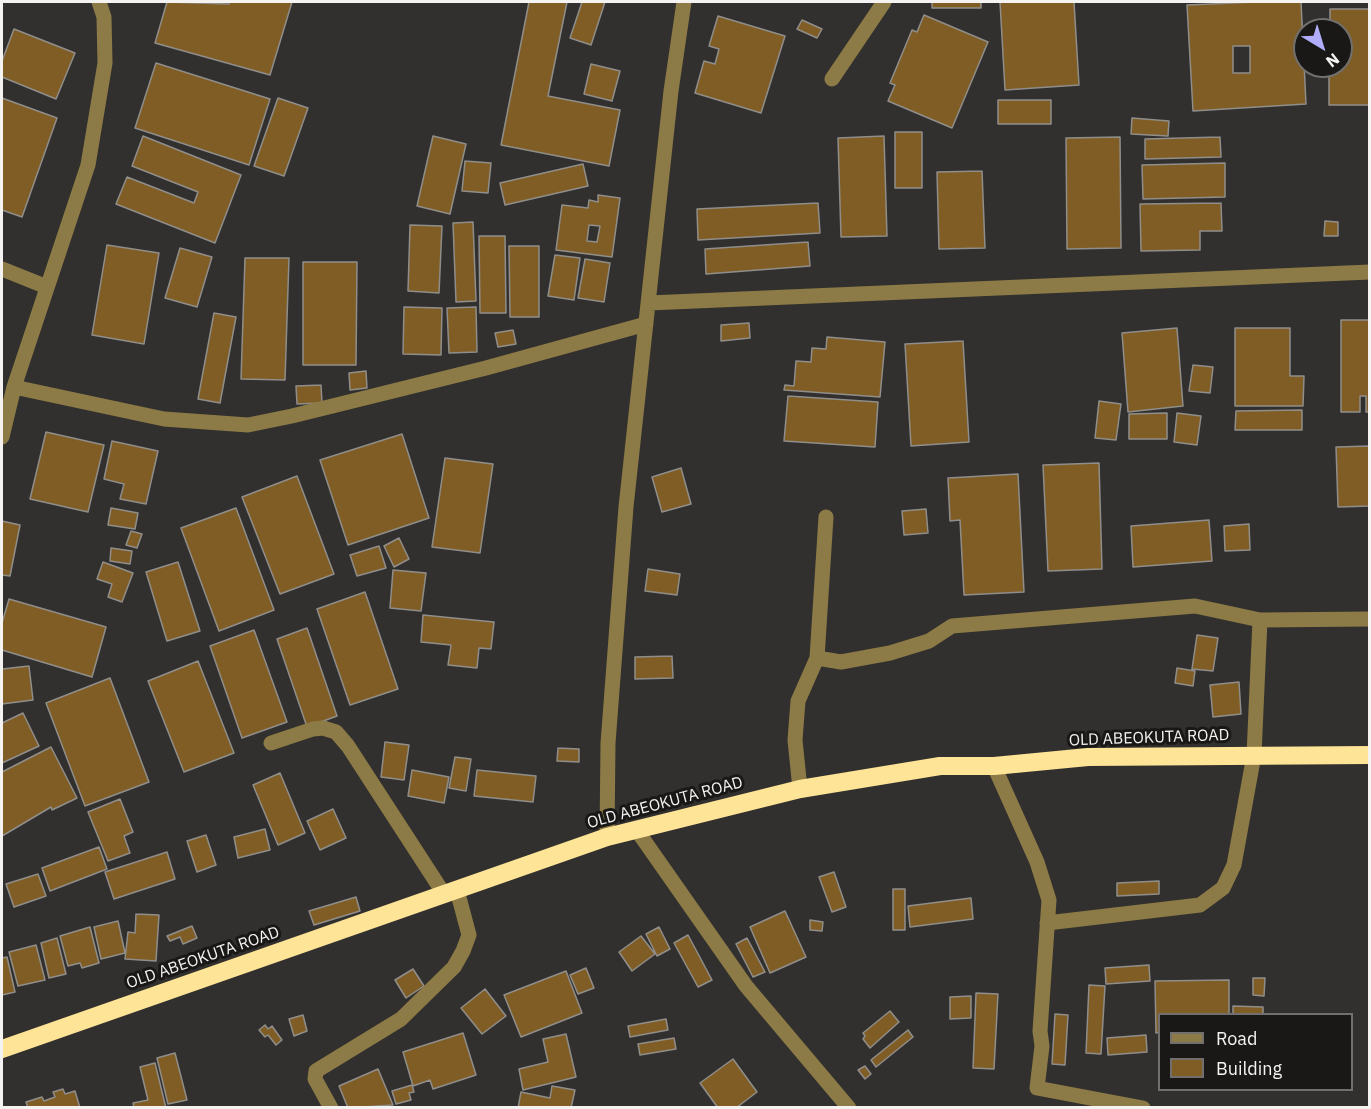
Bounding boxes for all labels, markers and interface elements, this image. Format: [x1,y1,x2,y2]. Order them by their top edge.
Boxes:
north arrow [1293,18,1353,78]
text: N [1322,49,1344,72]
street label: OLD ABEOKUTA ROAD [1068,726,1230,750]
street label: OLD ABEOKUTA ROAD [585,773,745,833]
street label: OLD ABEOKUTA ROAD [124,923,282,993]
legend [1158,1013,1353,1091]
text: Road [1216,1027,1257,1050]
text: Building [1216,1057,1282,1080]

